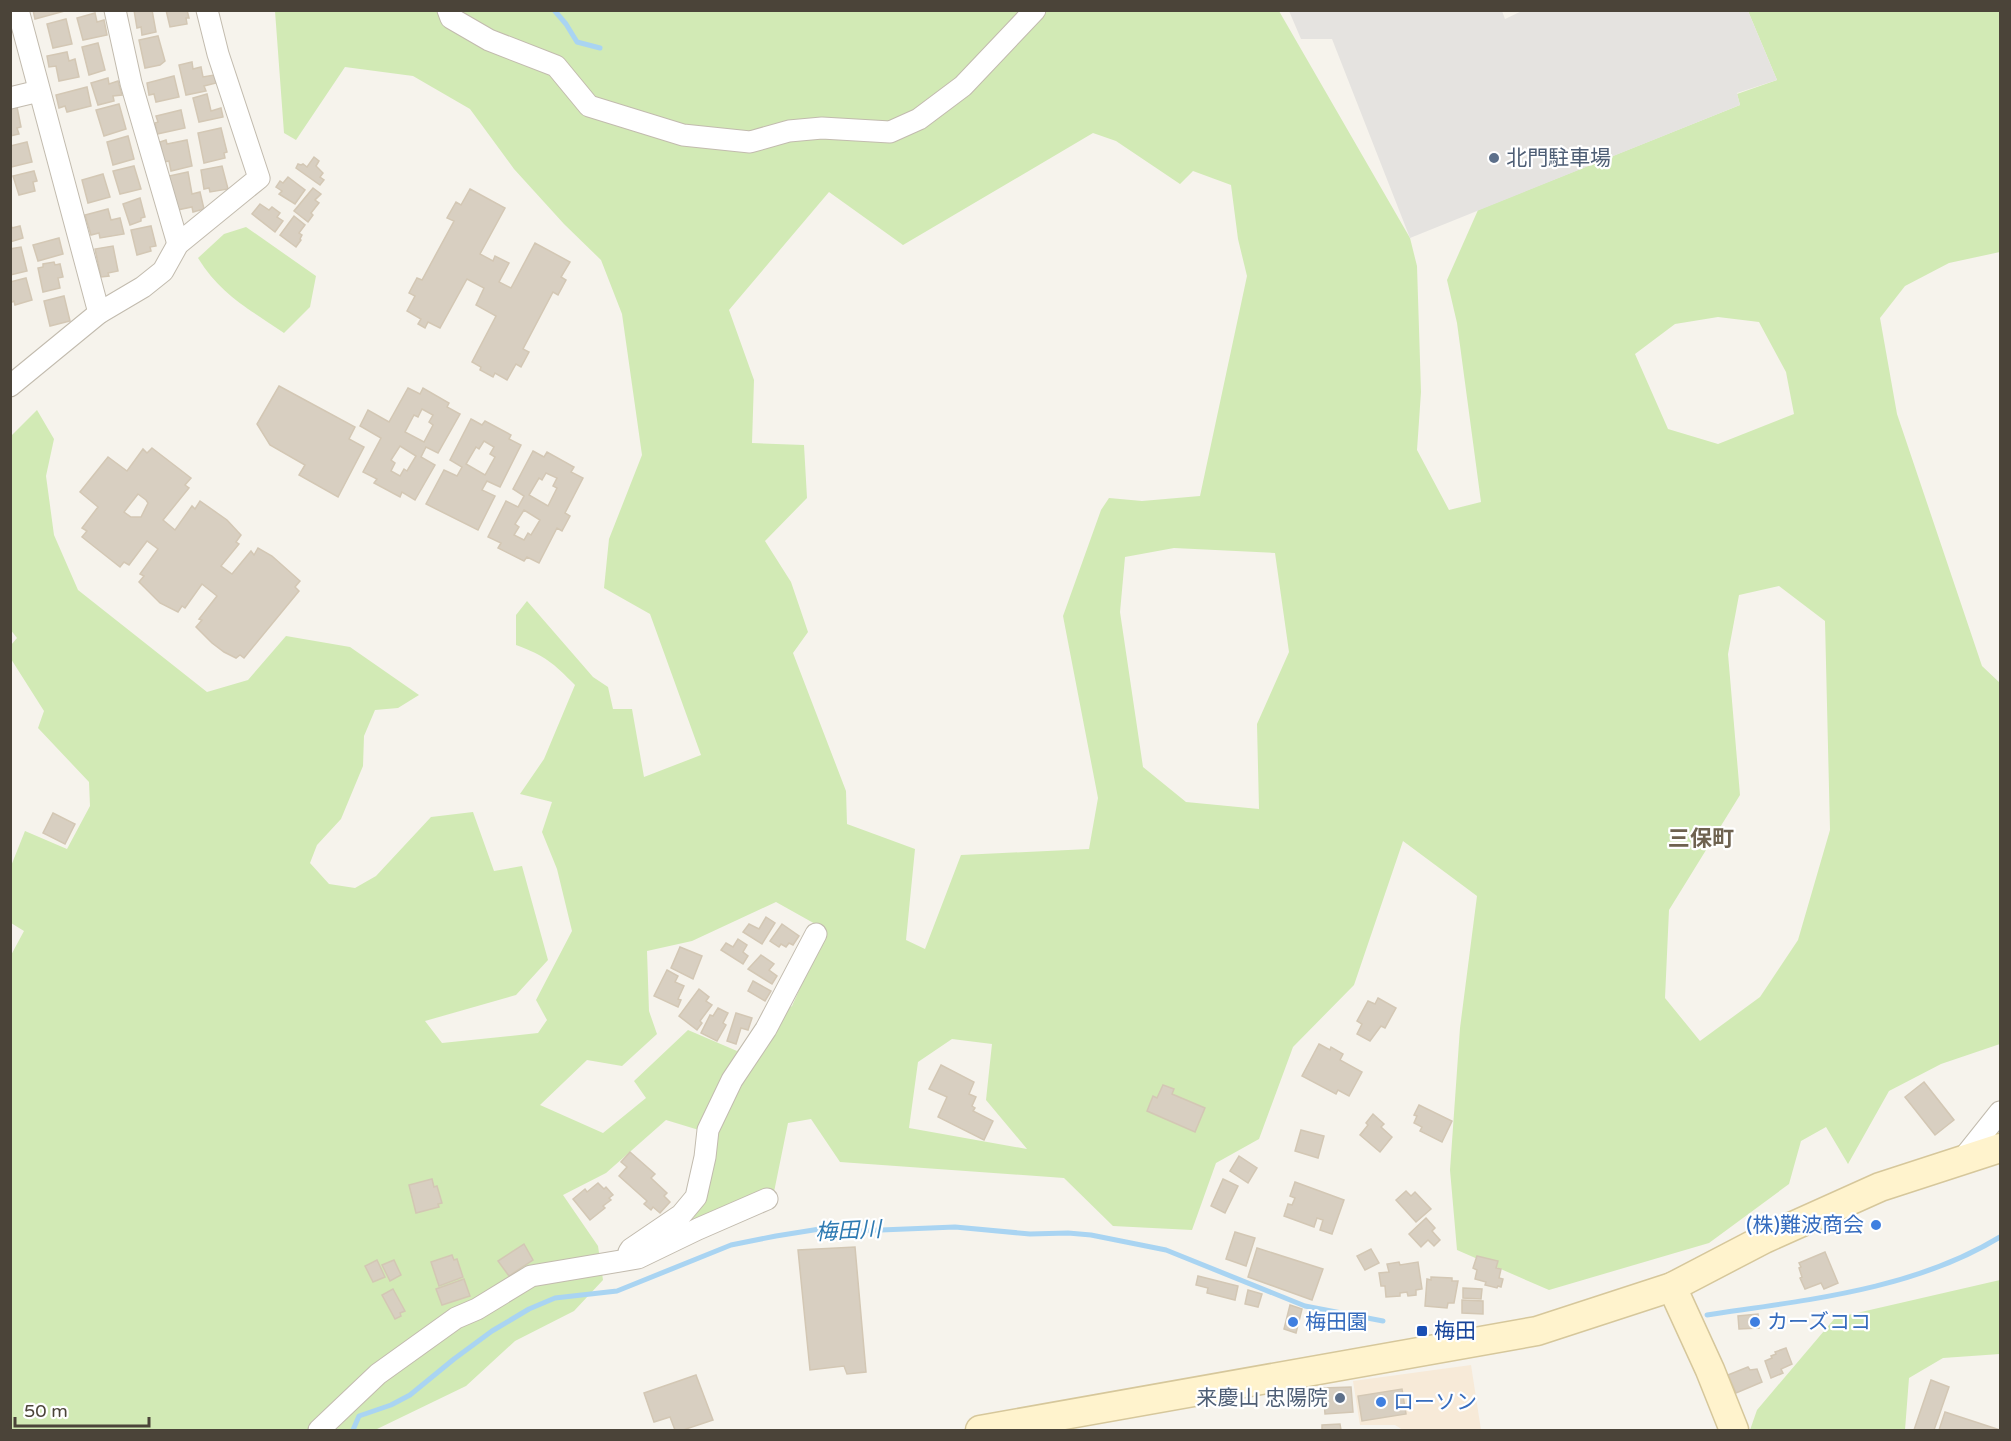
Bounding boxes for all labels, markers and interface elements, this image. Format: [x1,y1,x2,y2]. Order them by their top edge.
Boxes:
place label: 北門駐車場 [1506,146,1611,171]
marker: 北門駐車場 [1487,151,1501,165]
district label: 三保町 [1668,826,1734,852]
place label: (株)難波商会 [1746,1213,1864,1238]
water label: 梅田川 [814,1216,884,1246]
marker: (株)難波商会 [1869,1218,1883,1232]
place label: 梅田園 [1305,1310,1368,1335]
place label: カーズココ [1767,1310,1871,1335]
marker: 梅田園 [1286,1315,1300,1329]
marker: カーズココ [1748,1315,1762,1329]
place label: 梅田 [1434,1319,1476,1344]
marker: 梅田 [1415,1324,1429,1338]
place label: 来慶山 忠陽院 [1197,1386,1328,1411]
scale bar [15,1390,148,1428]
place label: ローソン [1393,1390,1477,1415]
marker: 来慶山 忠陽院 [1333,1391,1347,1405]
marker: ローソン [1374,1395,1388,1409]
text: 50 m [24,1400,68,1422]

